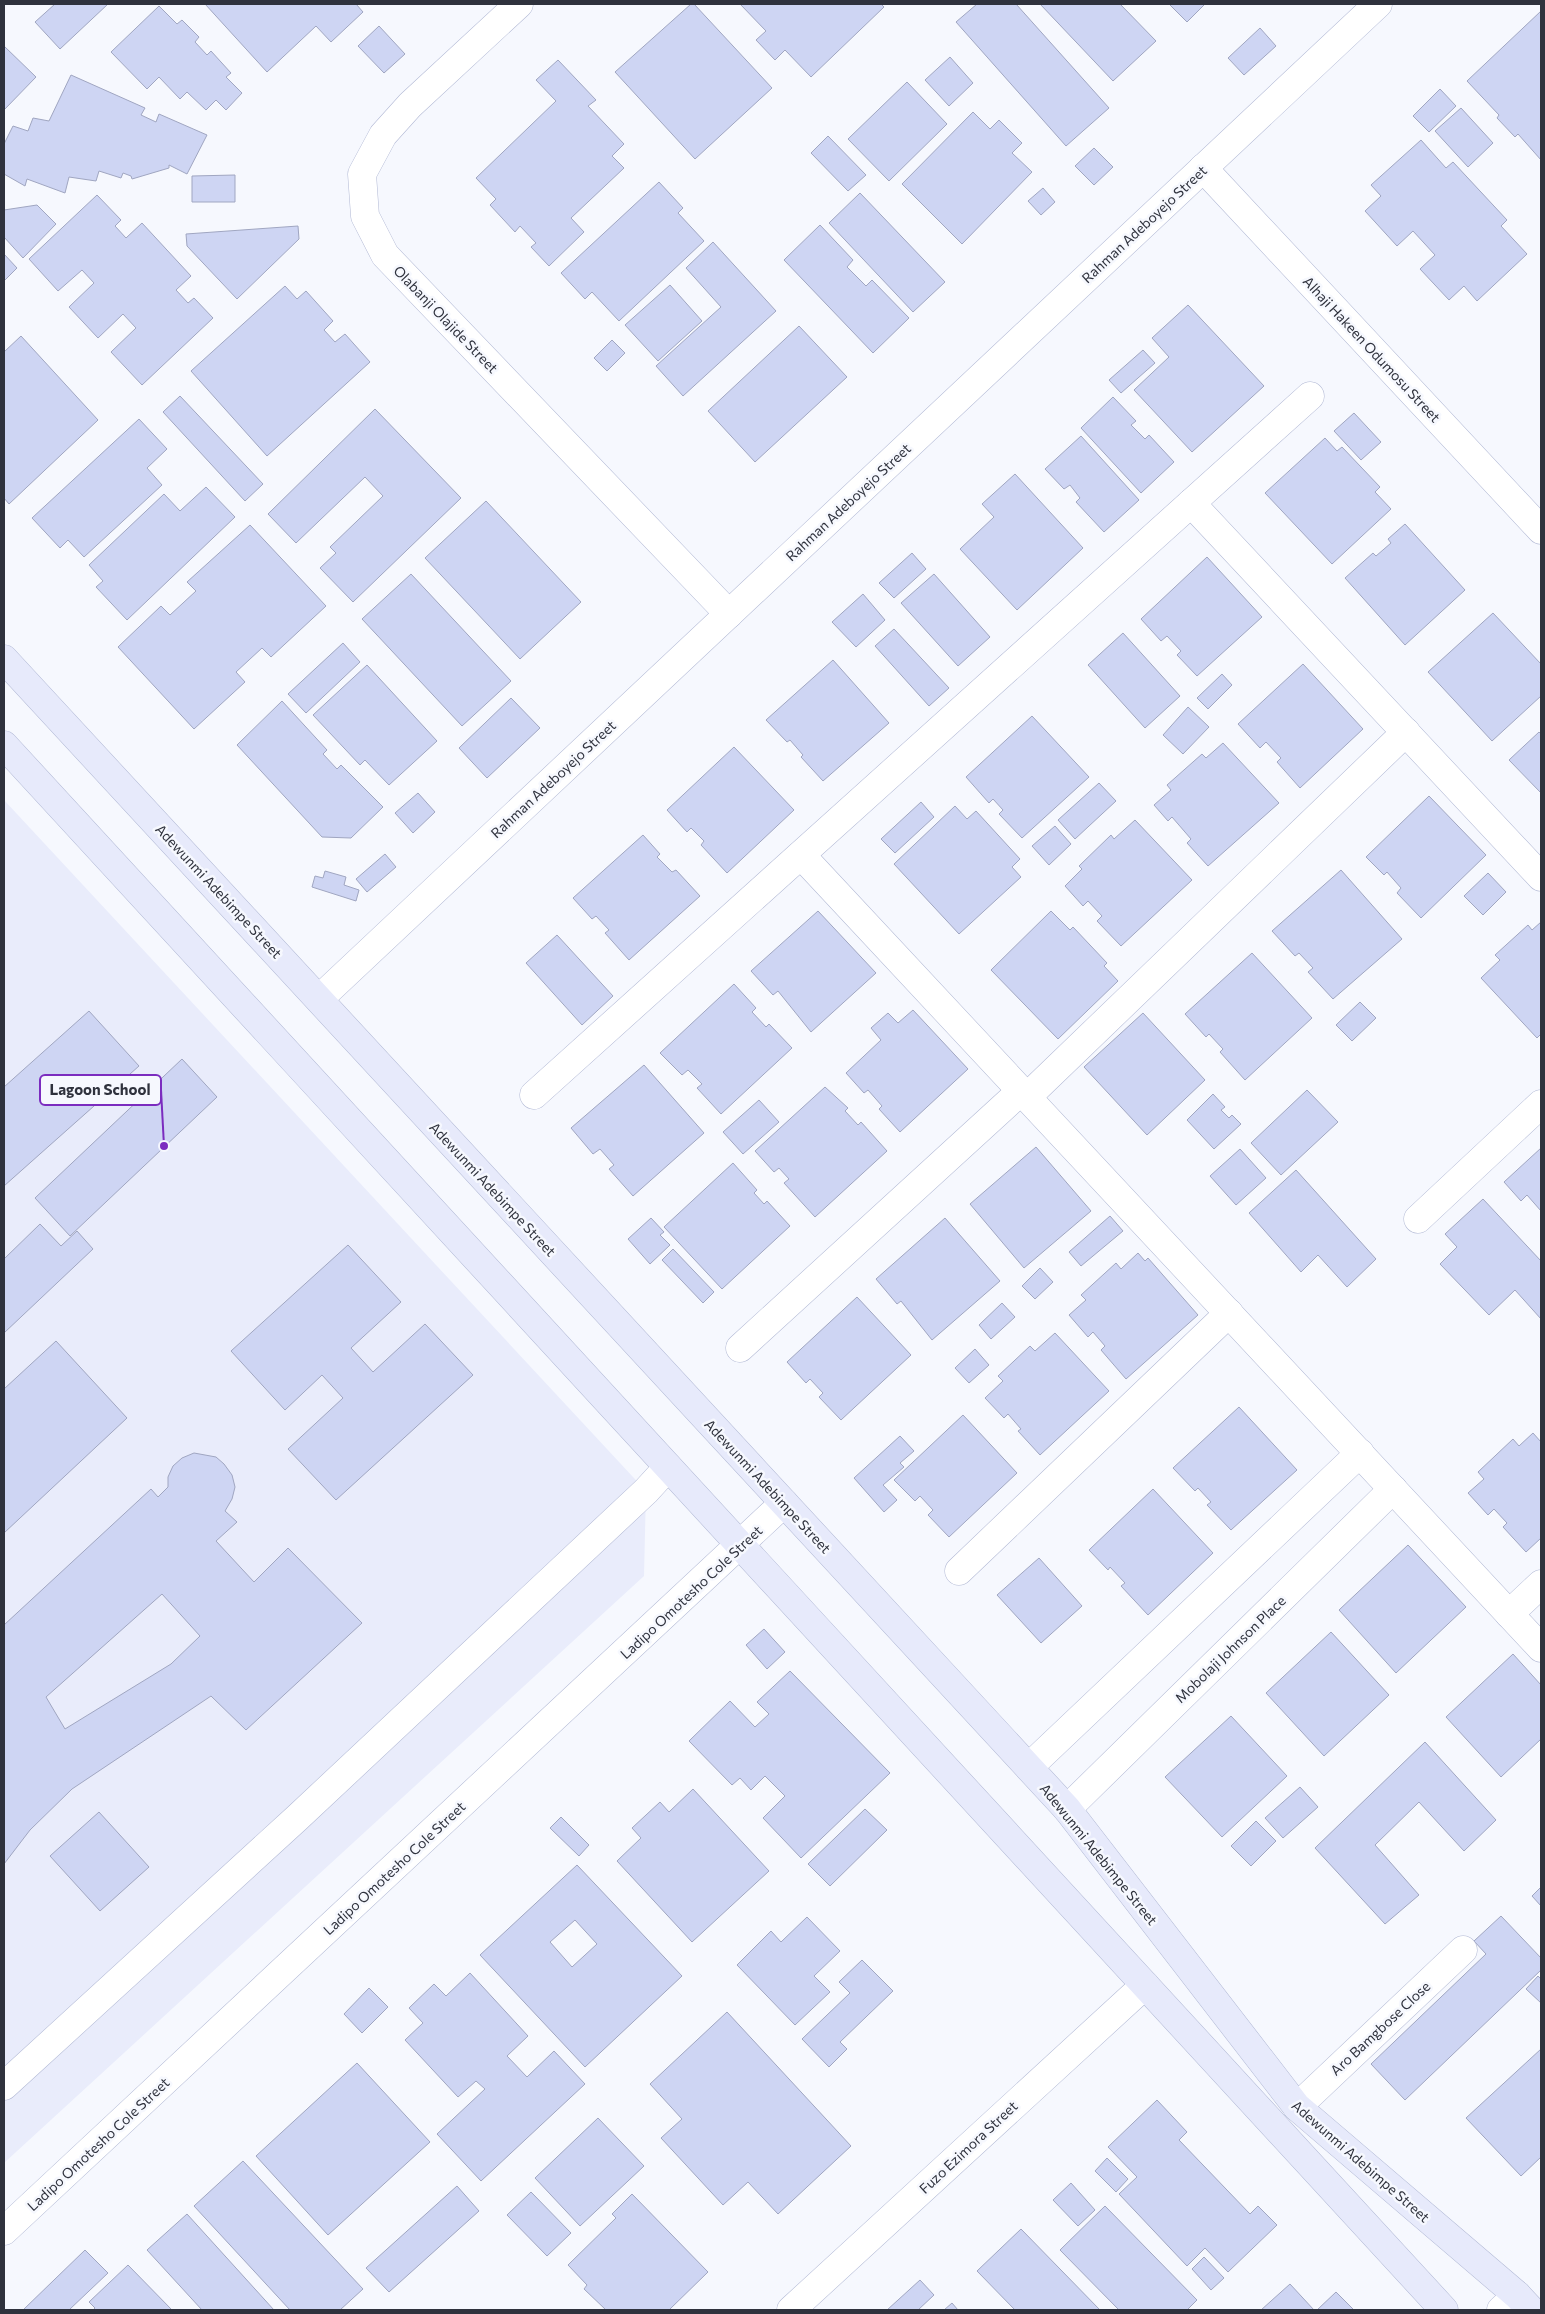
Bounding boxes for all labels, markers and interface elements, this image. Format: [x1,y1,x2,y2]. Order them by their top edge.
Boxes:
street label: Rahman Adeboyejo Street [1078,161,1210,286]
street label: Olabanji Olajide Street [390,262,502,377]
street label: Alhaji Hakeen Odumosu Street [1300,273,1444,426]
street label: Rahman Adeboyejo Street [782,439,914,564]
street label: Rahman Adeboyejo Street [487,716,619,841]
street label: Adewunmi Adebimpe Street [152,820,286,962]
callout: Lagoon School [40,1075,161,1105]
text: Lagoon School [49,1080,151,1098]
street label: Adewunmi Adebimpe Street [426,1118,560,1260]
street label: Adewunmi Adebimpe Street [701,1415,835,1557]
street label: Ladipo Omotesho Cole Street [617,1522,766,1662]
street label: Mobolaji Johnson Place [1171,1592,1289,1706]
street label: Adewunmi Adebimpe Street [1037,1780,1161,1928]
street label: Ladipo Omotesho Cole Street [320,1798,469,1938]
street label: Aro Bamgbose Close [1327,1977,1433,2079]
street label: Ladipo Omotesho Cole Street [24,2074,173,2214]
street label: Fuzo Ezimora Street [915,2097,1021,2197]
street label: Adewunmi Adebimpe Street [1289,2097,1434,2226]

